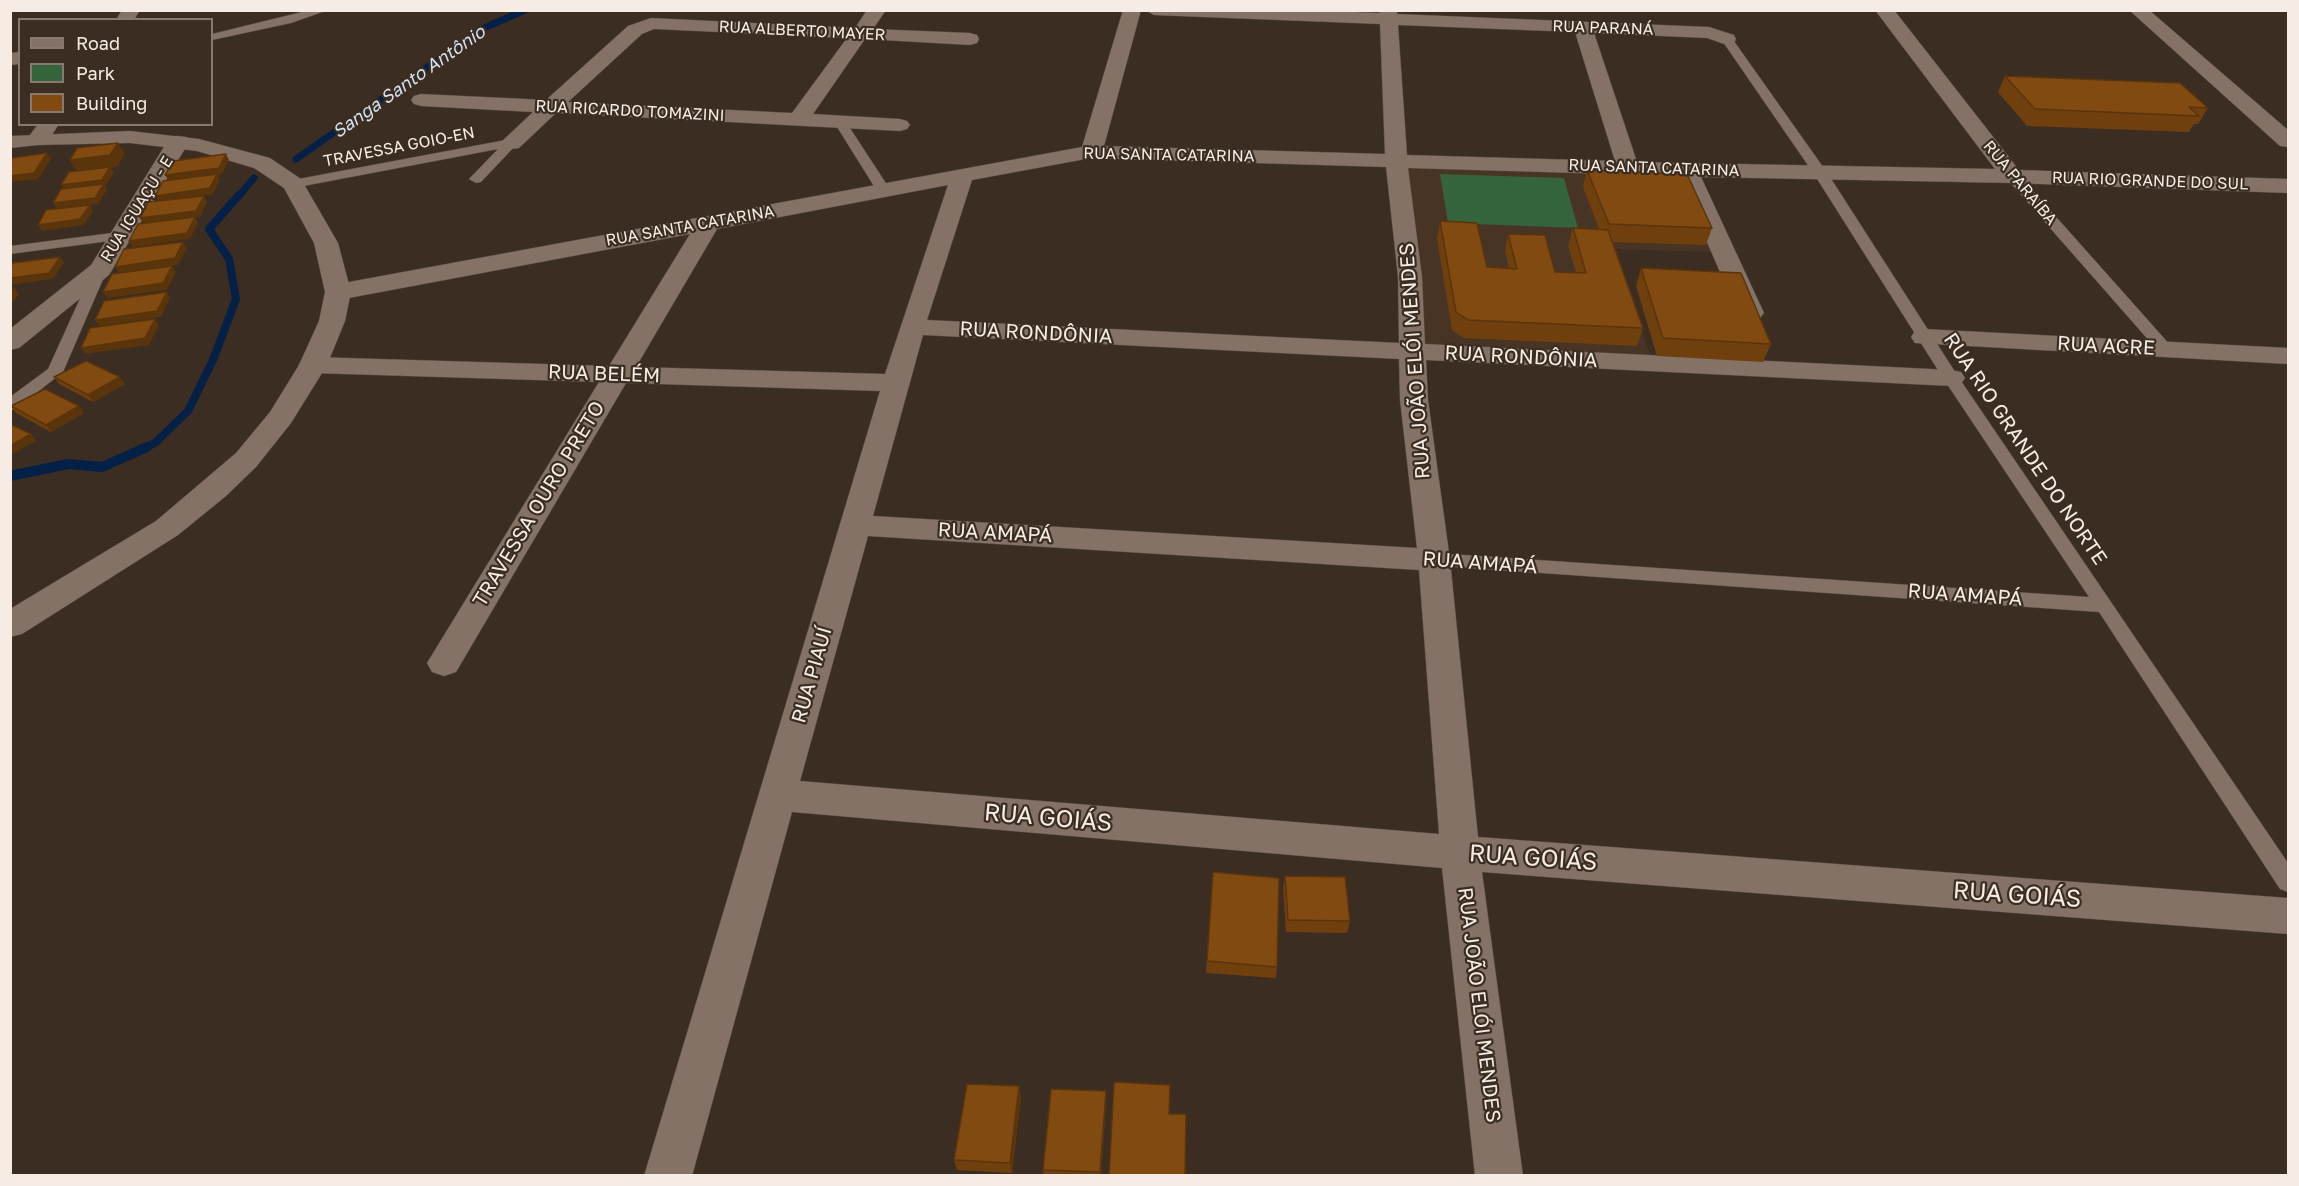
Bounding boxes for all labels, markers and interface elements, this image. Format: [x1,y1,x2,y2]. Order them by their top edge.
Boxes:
street label: RUA ALBERTO MAYER [718,17,886,45]
street label: RUA PARANÁ [1552,17,1654,39]
legend [18,18,213,126]
water label: Sanga Santo Antônio [329,21,489,143]
text: Road [76,32,120,54]
text: Park [76,62,115,84]
text: Building [76,92,147,114]
street label: RUA RICARDO TOMAZINI [535,96,725,126]
street label: TRAVESSA GOIO-EN [322,123,476,171]
street label: RUA PARAÍBA [1979,137,2061,229]
street label: RUA SANTA CATARINA [1083,144,1255,166]
street label: RUA IGUAÇU - E [97,153,177,265]
street label: RUA SANTA CATARINA [1568,155,1740,181]
street label: RUA RIO GRANDE DO SUL [2051,168,2249,194]
street label: RUA SANTA CATARINA [604,202,776,250]
street label: RUA JOÃO ELÓI MENDES [1395,242,1435,480]
street label: RUA RONDÔNIA [959,317,1113,349]
street label: RUA RIO GRANDE DO NORTE [1938,328,2112,570]
street label: RUA ACRE [2056,331,2156,361]
street label: RUA RONDÔNIA [1444,341,1598,373]
street label: RUA BELÉM [548,360,660,388]
street label: TRAVESSA OURO PRETO [468,397,610,611]
street label: RUA AMAPÁ [937,518,1053,548]
street label: RUA AMAPÁ [1422,547,1538,579]
street label: RUA AMAPÁ [1907,579,2023,611]
street label: RUA PIAUÍ [787,624,837,726]
street label: RUA GOIÁS [983,798,1113,838]
street label: RUA GOIÁS [1468,839,1598,877]
street label: RUA GOIÁS [1952,876,2082,914]
street label: RUA JOÃO ELÓI MENDES [1453,886,1505,1124]

